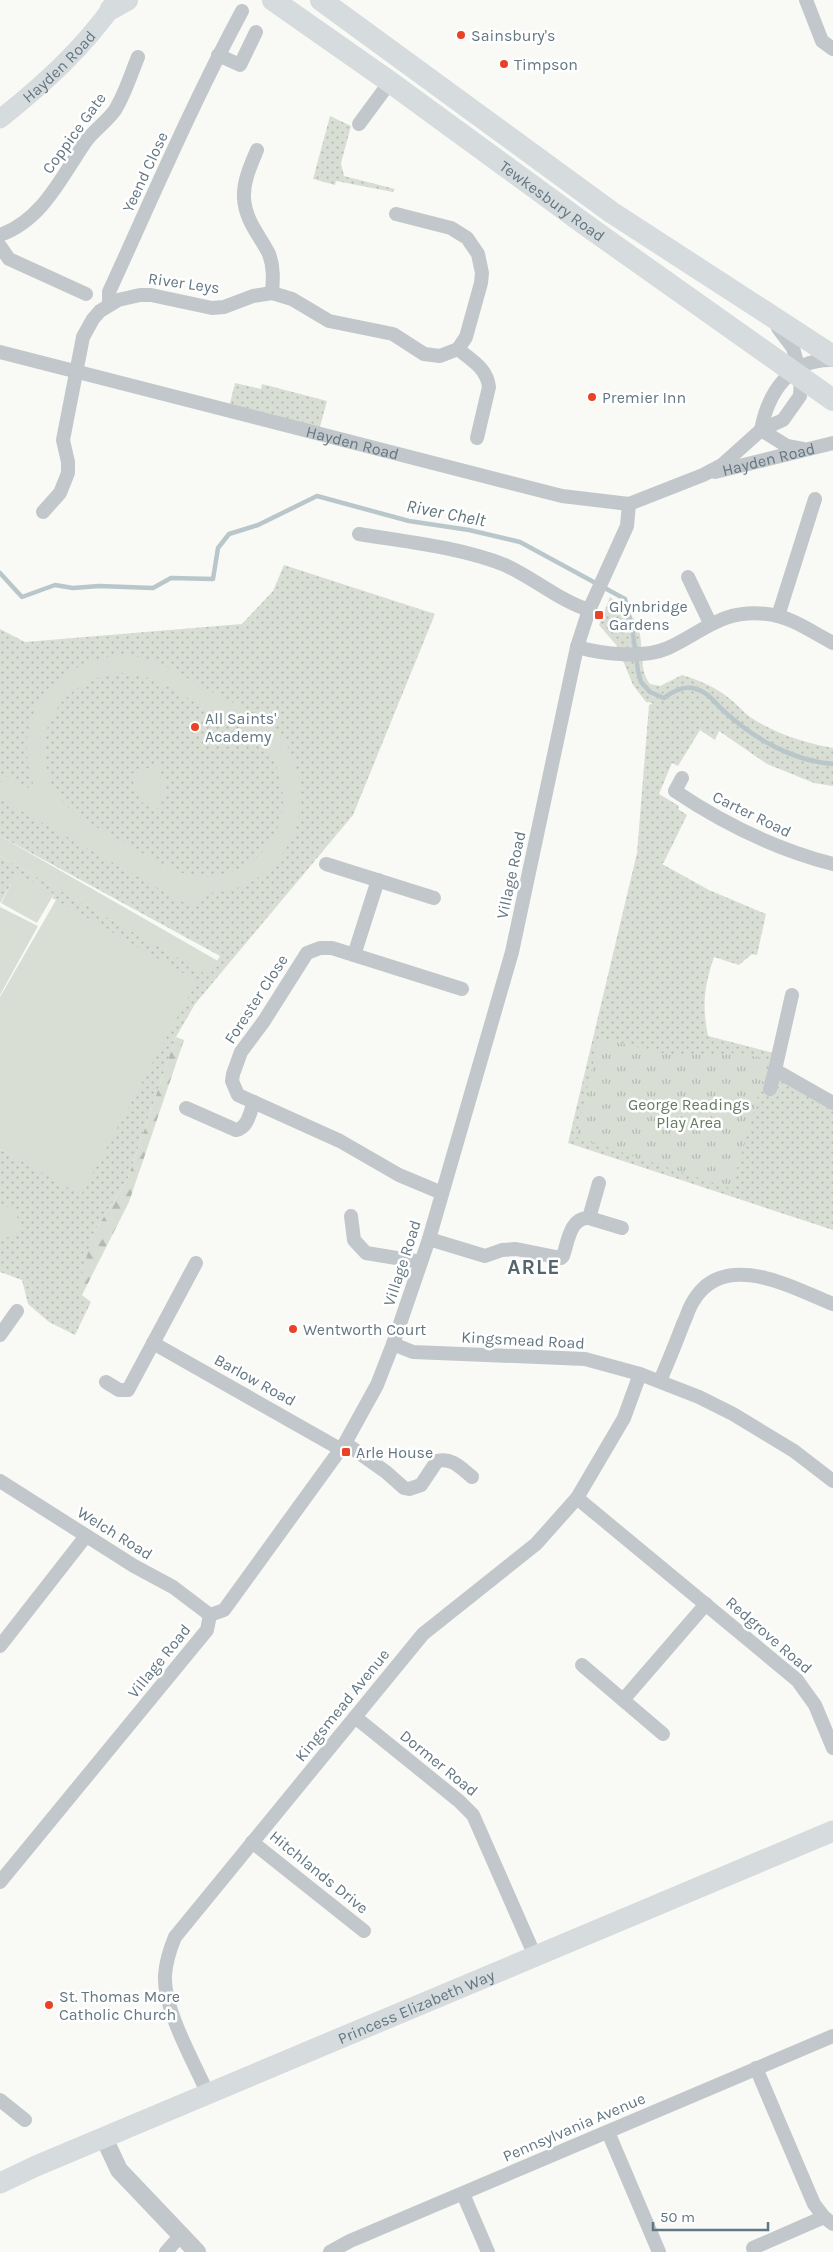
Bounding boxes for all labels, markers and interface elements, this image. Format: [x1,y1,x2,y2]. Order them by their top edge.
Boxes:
street label: Hayden Road [18,26,99,106]
place label: Sainsbury's [471,26,555,45]
marker: Sainsbury's [455,29,467,41]
place label: Timpson [514,55,578,74]
marker: Timpson [498,58,510,70]
street label: Coppice Gate [38,89,110,177]
street label: Yeend Close [118,129,172,215]
street label: Tewkesbury Road [496,156,609,245]
street label: River Leys [147,269,221,297]
place label: Premier Inn [602,388,686,407]
marker: Premier Inn [586,391,598,403]
street label: Hayden Road [304,421,401,463]
street label: Hayden Road [720,438,817,479]
water label: River Chelt [405,495,488,532]
place label: Glynbridge Gardens [609,597,688,634]
marker: Glynbridge Gardens [593,609,605,621]
place label: All Saints' Academy [205,709,276,746]
marker: All Saints' Academy [189,721,201,733]
street label: Carter Road [710,787,794,841]
street label: Village Road [492,829,530,921]
street label: Forester Close [220,951,292,1047]
park label: George Readings Play Area [628,1095,750,1132]
street label: Village Road [379,1218,425,1308]
district label: ARLE [507,1255,561,1279]
place label: Wentworth Court [303,1320,426,1339]
marker: Wentworth Court [287,1323,299,1335]
street label: Kingsmead Road [461,1327,585,1353]
street label: Barlow Road [211,1350,299,1410]
place label: Arle House [356,1443,433,1462]
marker: Arle House [340,1446,352,1458]
street label: Welch Road [74,1502,156,1564]
street label: Redgrove Road [722,1592,816,1678]
street label: Village Road [123,1620,195,1702]
street label: Kingsmead Avenue [291,1645,393,1765]
street label: Dormer Road [396,1726,482,1800]
street label: Hitchlands Drive [266,1826,372,1918]
street label: Princess Elizabeth Way [335,1965,498,2048]
place label: St. Thomas More Catholic Church [59,1987,180,2024]
marker: St. Thomas More Catholic Church [43,1999,55,2011]
street label: Pennsylvania Avenue [500,2088,648,2166]
scale bar [653,2200,768,2232]
text: 50 m [660,2208,695,2226]

